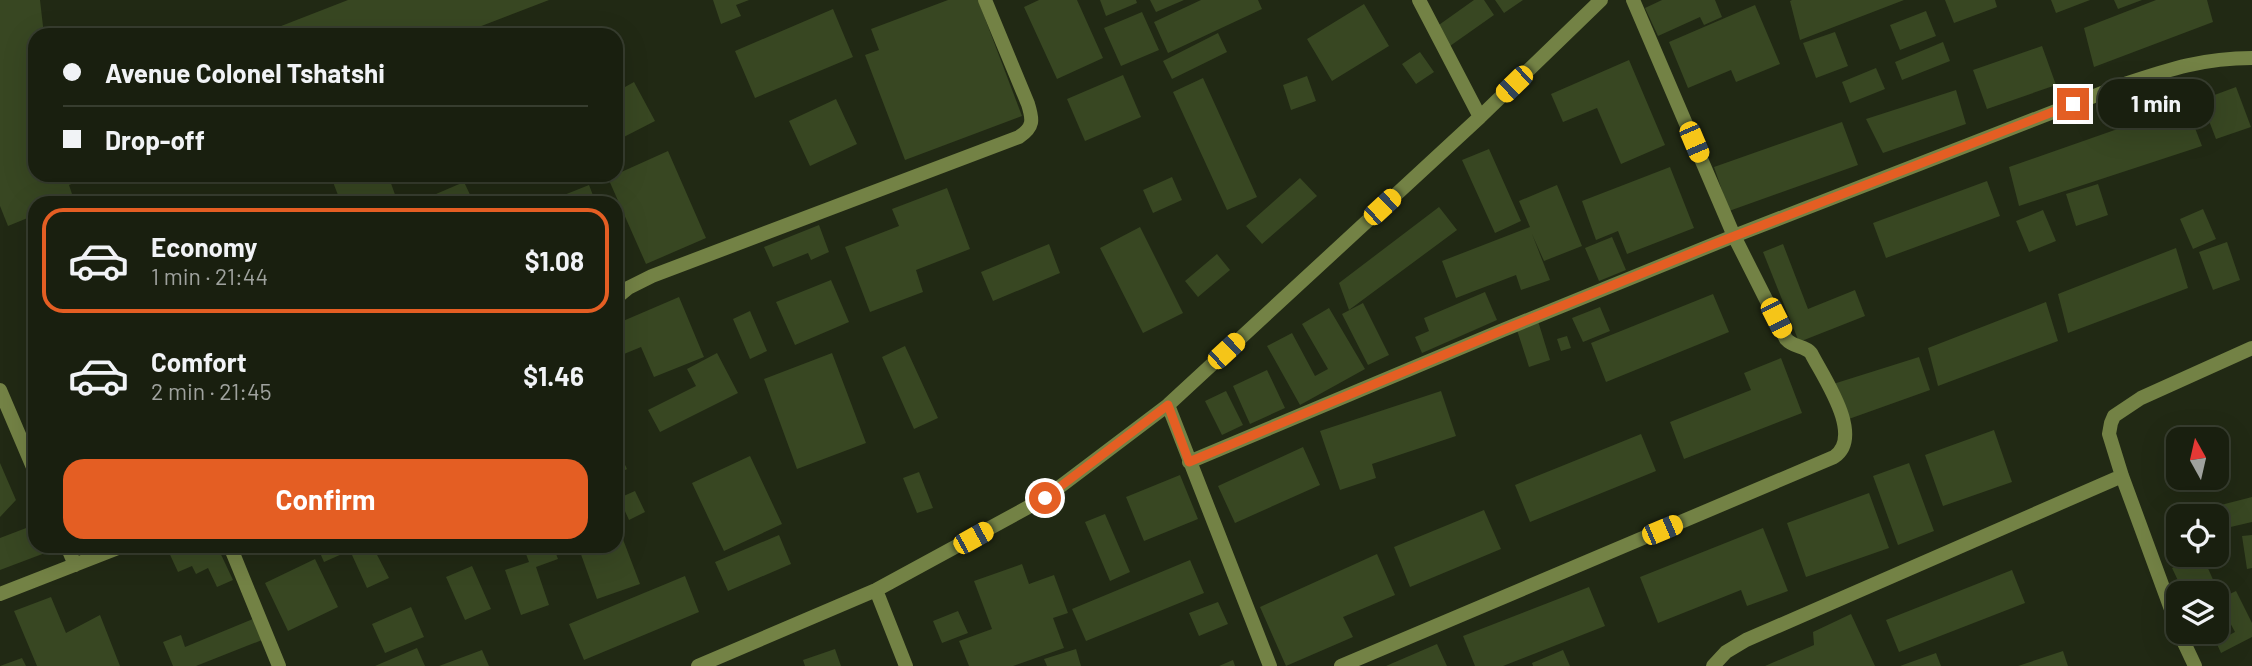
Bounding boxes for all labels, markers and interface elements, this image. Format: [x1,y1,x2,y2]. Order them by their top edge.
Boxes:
text: Avenue Colonel Tshatshi [105,57,385,88]
car [1492,62,1537,106]
callout: 1 min [2098,80,2213,128]
route end [2057,88,2089,120]
text: 1 min [2131,89,2181,117]
car [1677,119,1712,165]
text: Drop-off [105,124,205,155]
car [1360,185,1405,229]
icon: car [67,229,130,292]
text: Economy [151,231,257,262]
text: $1.08 [525,245,584,276]
text: 1 min · 21:44 [151,262,268,290]
car [1758,295,1795,341]
car [1204,329,1249,373]
icon: car [67,344,130,407]
text: Comfort [151,346,247,377]
text: $1.46 [523,360,584,391]
text: 2 min · 21:45 [151,377,272,405]
north arrow [2166,427,2230,490]
map controls [2166,427,2229,644]
button: Confirm [63,459,588,539]
route start [1029,482,1061,514]
button: locate [2166,504,2229,567]
car [1639,512,1686,548]
car [950,519,997,557]
button: layers [2166,581,2229,644]

